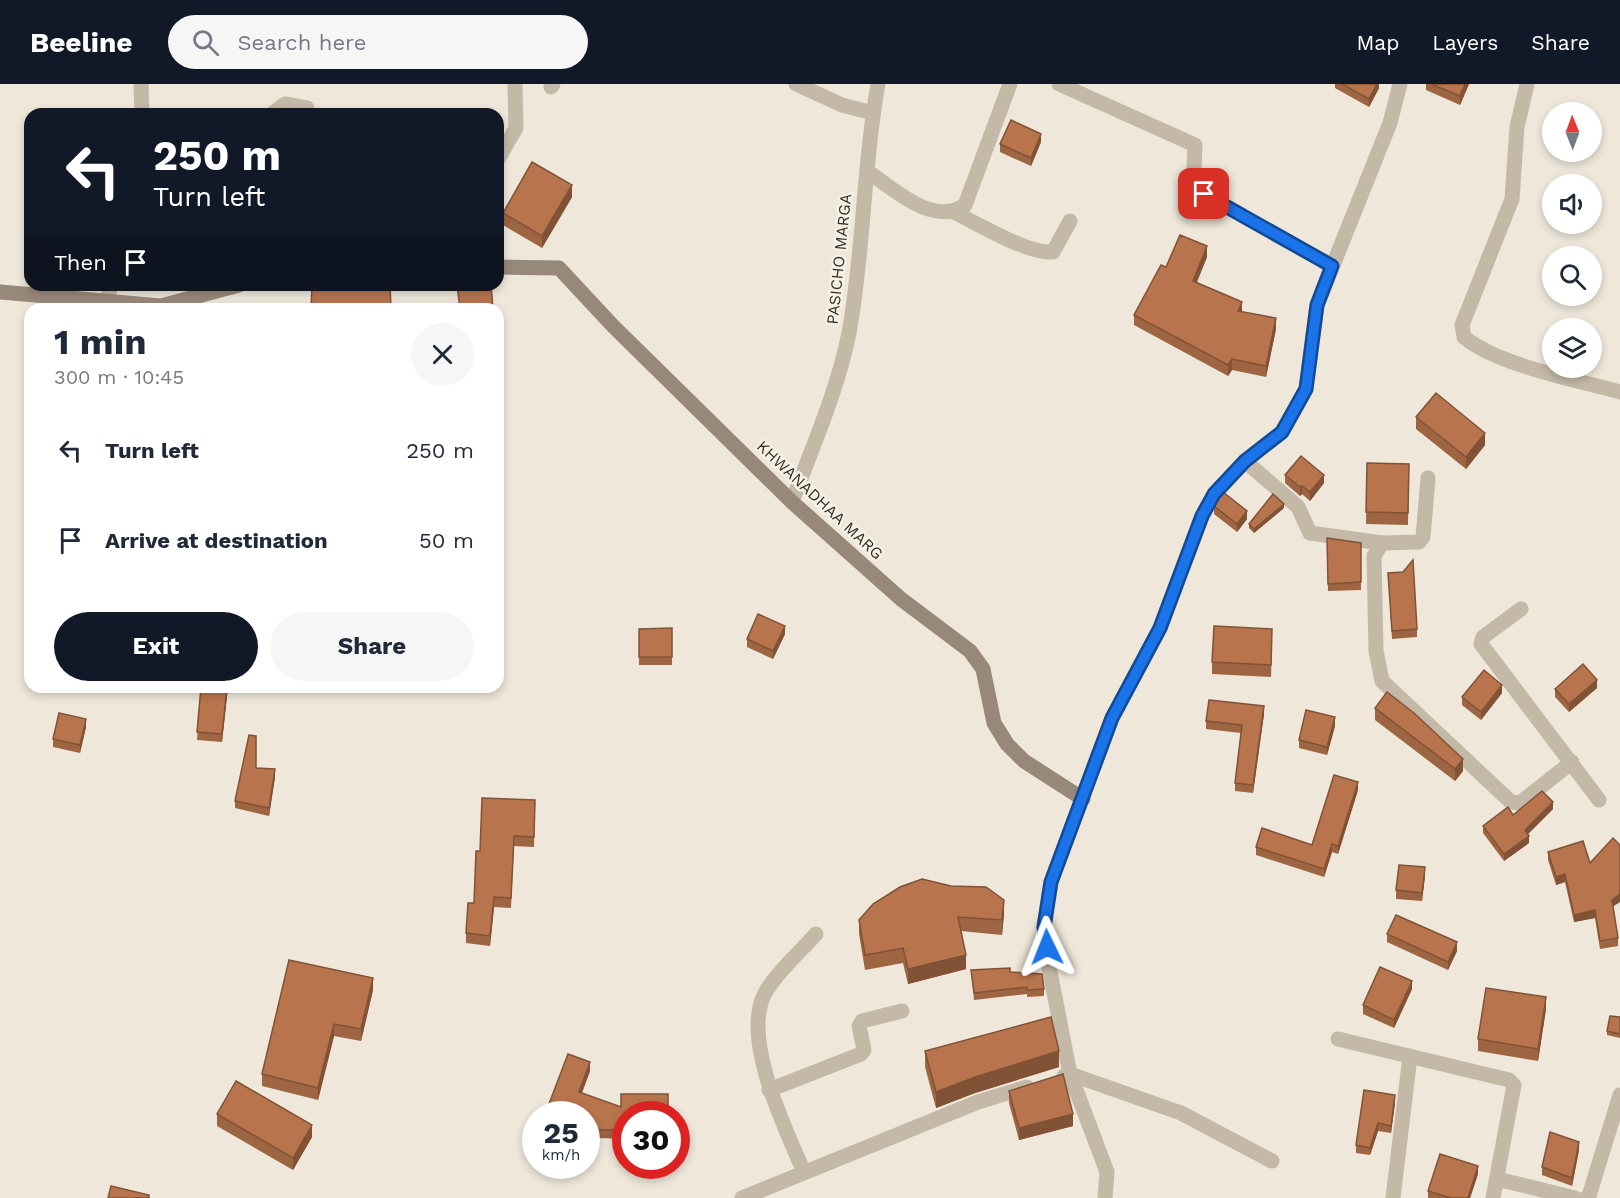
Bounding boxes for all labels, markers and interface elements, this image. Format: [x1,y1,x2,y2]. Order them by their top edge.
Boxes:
search box [168,15,588,69]
text: Beeline [30,26,132,59]
icon: search [189,26,222,59]
text: Search here [237,30,366,55]
text: Map [1356,30,1399,55]
text: Layers [1432,30,1498,55]
text: Share [1531,30,1590,55]
north arrow [1542,102,1602,162]
map controls [1542,102,1602,378]
text: 250 m [153,131,281,180]
icon: left [54,132,132,210]
pin [1178,168,1229,219]
button: sound [1542,174,1602,234]
icon: arrive [1187,177,1220,210]
text: Turn left [153,181,265,213]
street label: PASICHO MARGA [823,192,855,325]
icon: arrive [119,246,152,279]
button: search [1542,246,1602,306]
text: Then [54,250,107,275]
button: layers [1542,318,1602,378]
text: 1 min [54,321,146,363]
button: close [411,323,474,386]
text: 300 m · 10:45 [54,365,184,389]
icon: left [54,434,87,467]
street label: KHWANADHAA MARG [753,437,887,563]
text: Turn left [105,438,199,463]
text: 250 m [406,438,474,463]
icon: arrive [54,524,87,557]
text: Arrive at destination [105,528,328,553]
text: 50 m [419,528,474,553]
button: Exit [54,612,258,681]
button: Share [270,612,474,681]
position arrow [1015,915,1079,979]
speed limit sign: 30 [612,1101,690,1179]
text: 25 [543,1115,579,1150]
text: km/h [542,1146,580,1164]

